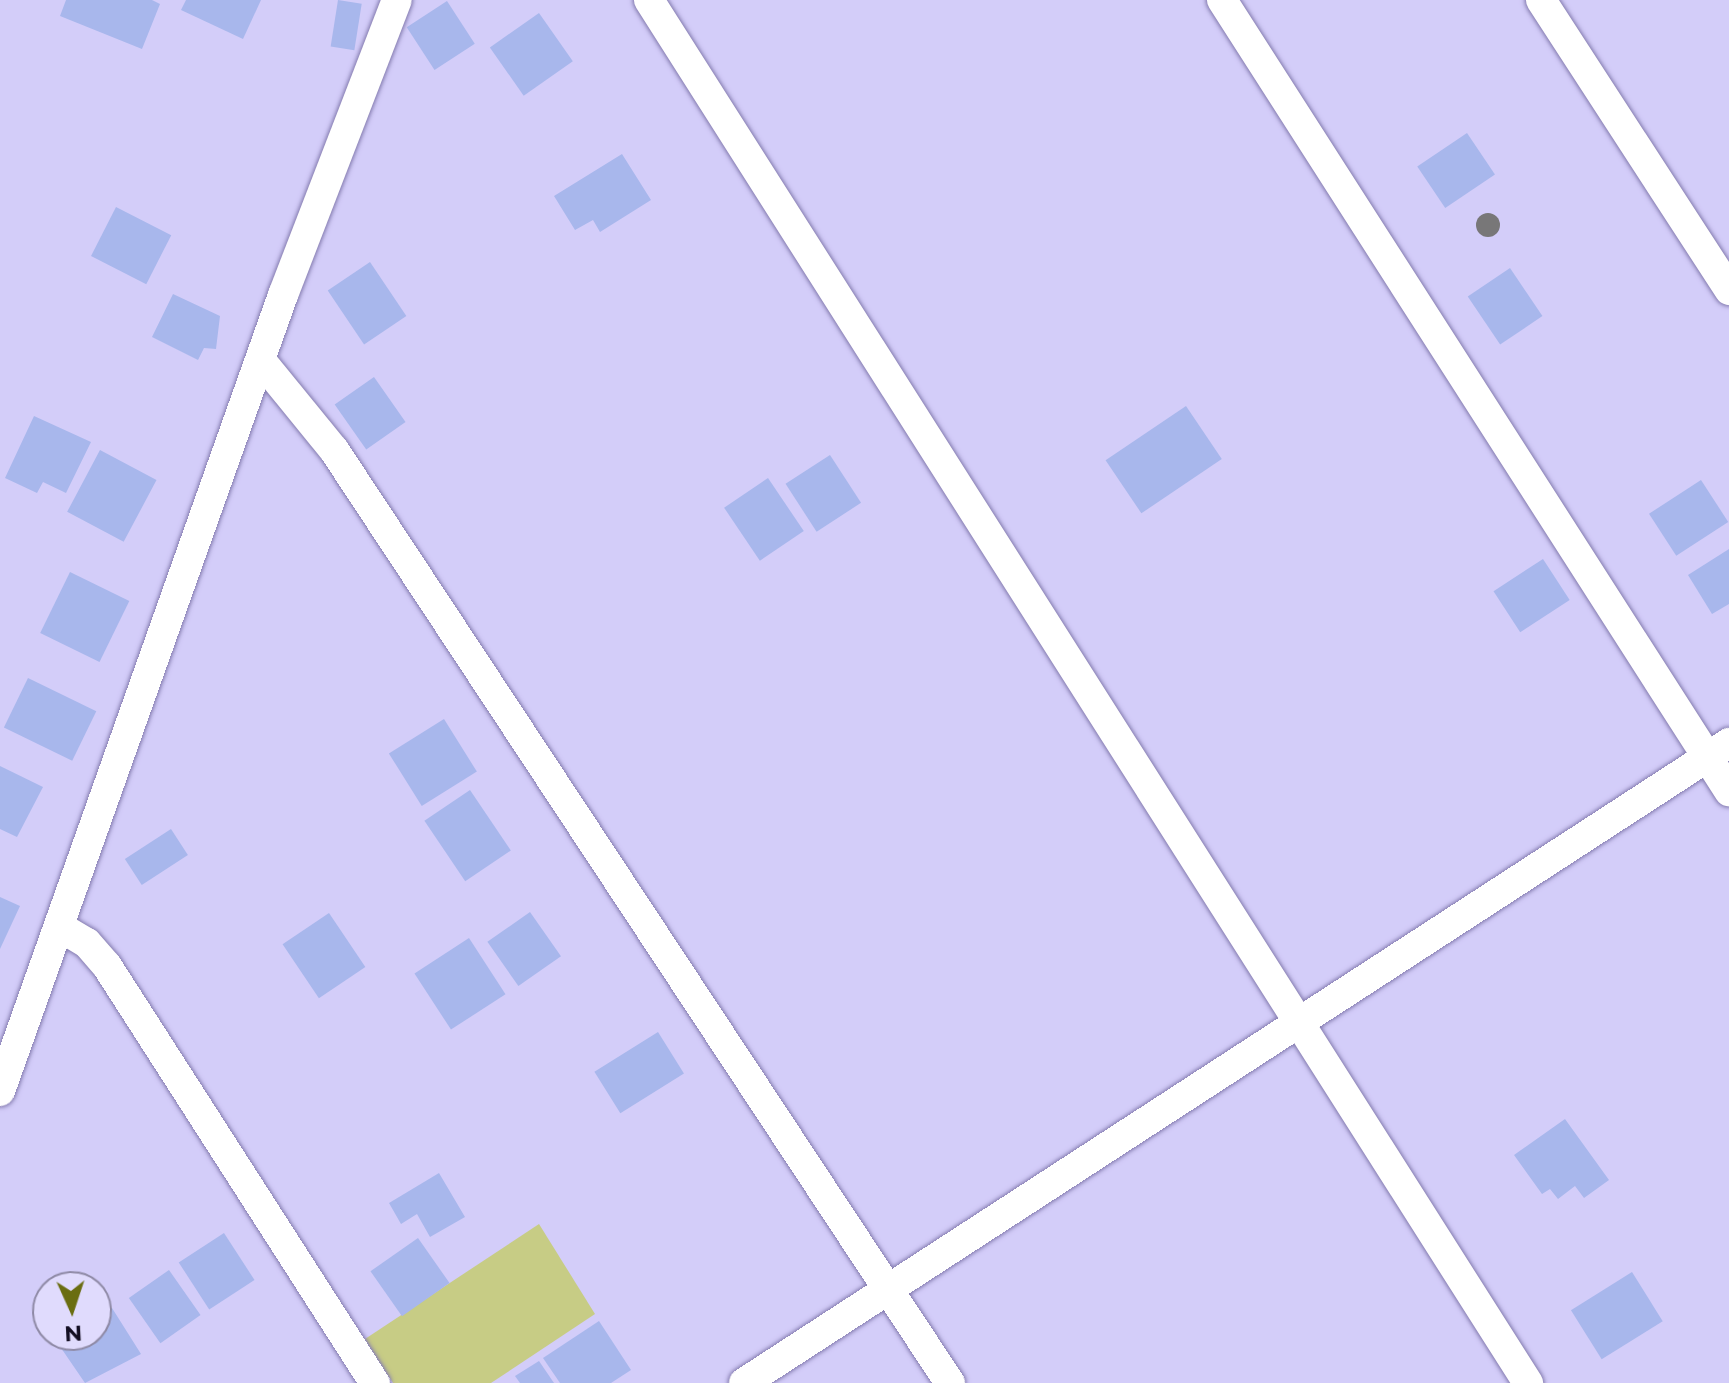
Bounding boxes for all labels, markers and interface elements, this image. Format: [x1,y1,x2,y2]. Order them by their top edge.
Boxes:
north arrow [32,1271,112,1351]
text: N [64,1320,83,1347]

